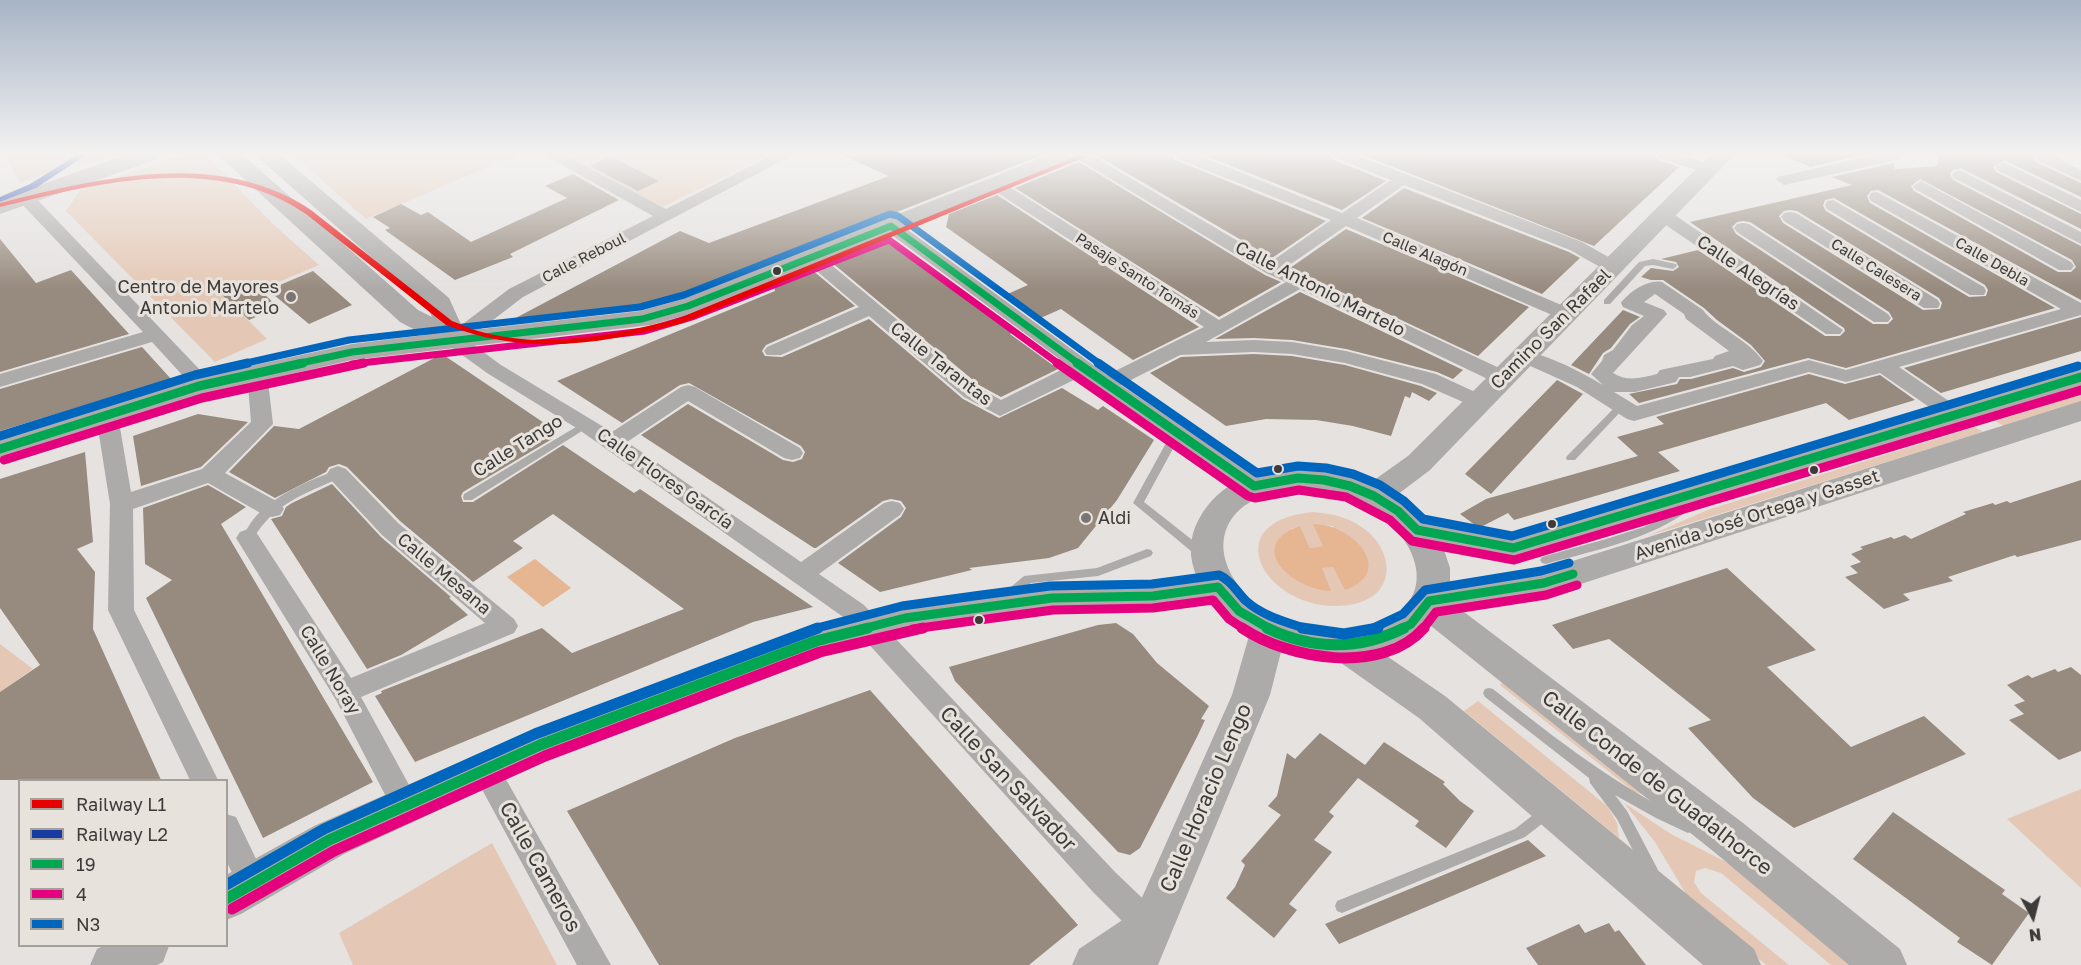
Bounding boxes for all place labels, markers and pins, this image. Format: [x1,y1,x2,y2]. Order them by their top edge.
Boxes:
unlabelled marker [771,265,783,277]
place label: Centro de Mayores Antonio Martelo [117,276,279,318]
marker: Centro de Mayores Antonio Martelo [284,290,298,304]
unlabelled marker [1272,463,1284,475]
unlabelled marker [1808,464,1820,476]
place label: Aldi [1098,507,1131,529]
marker: Aldi [1079,511,1093,525]
unlabelled marker [1546,518,1558,530]
unlabelled marker [973,614,985,626]

